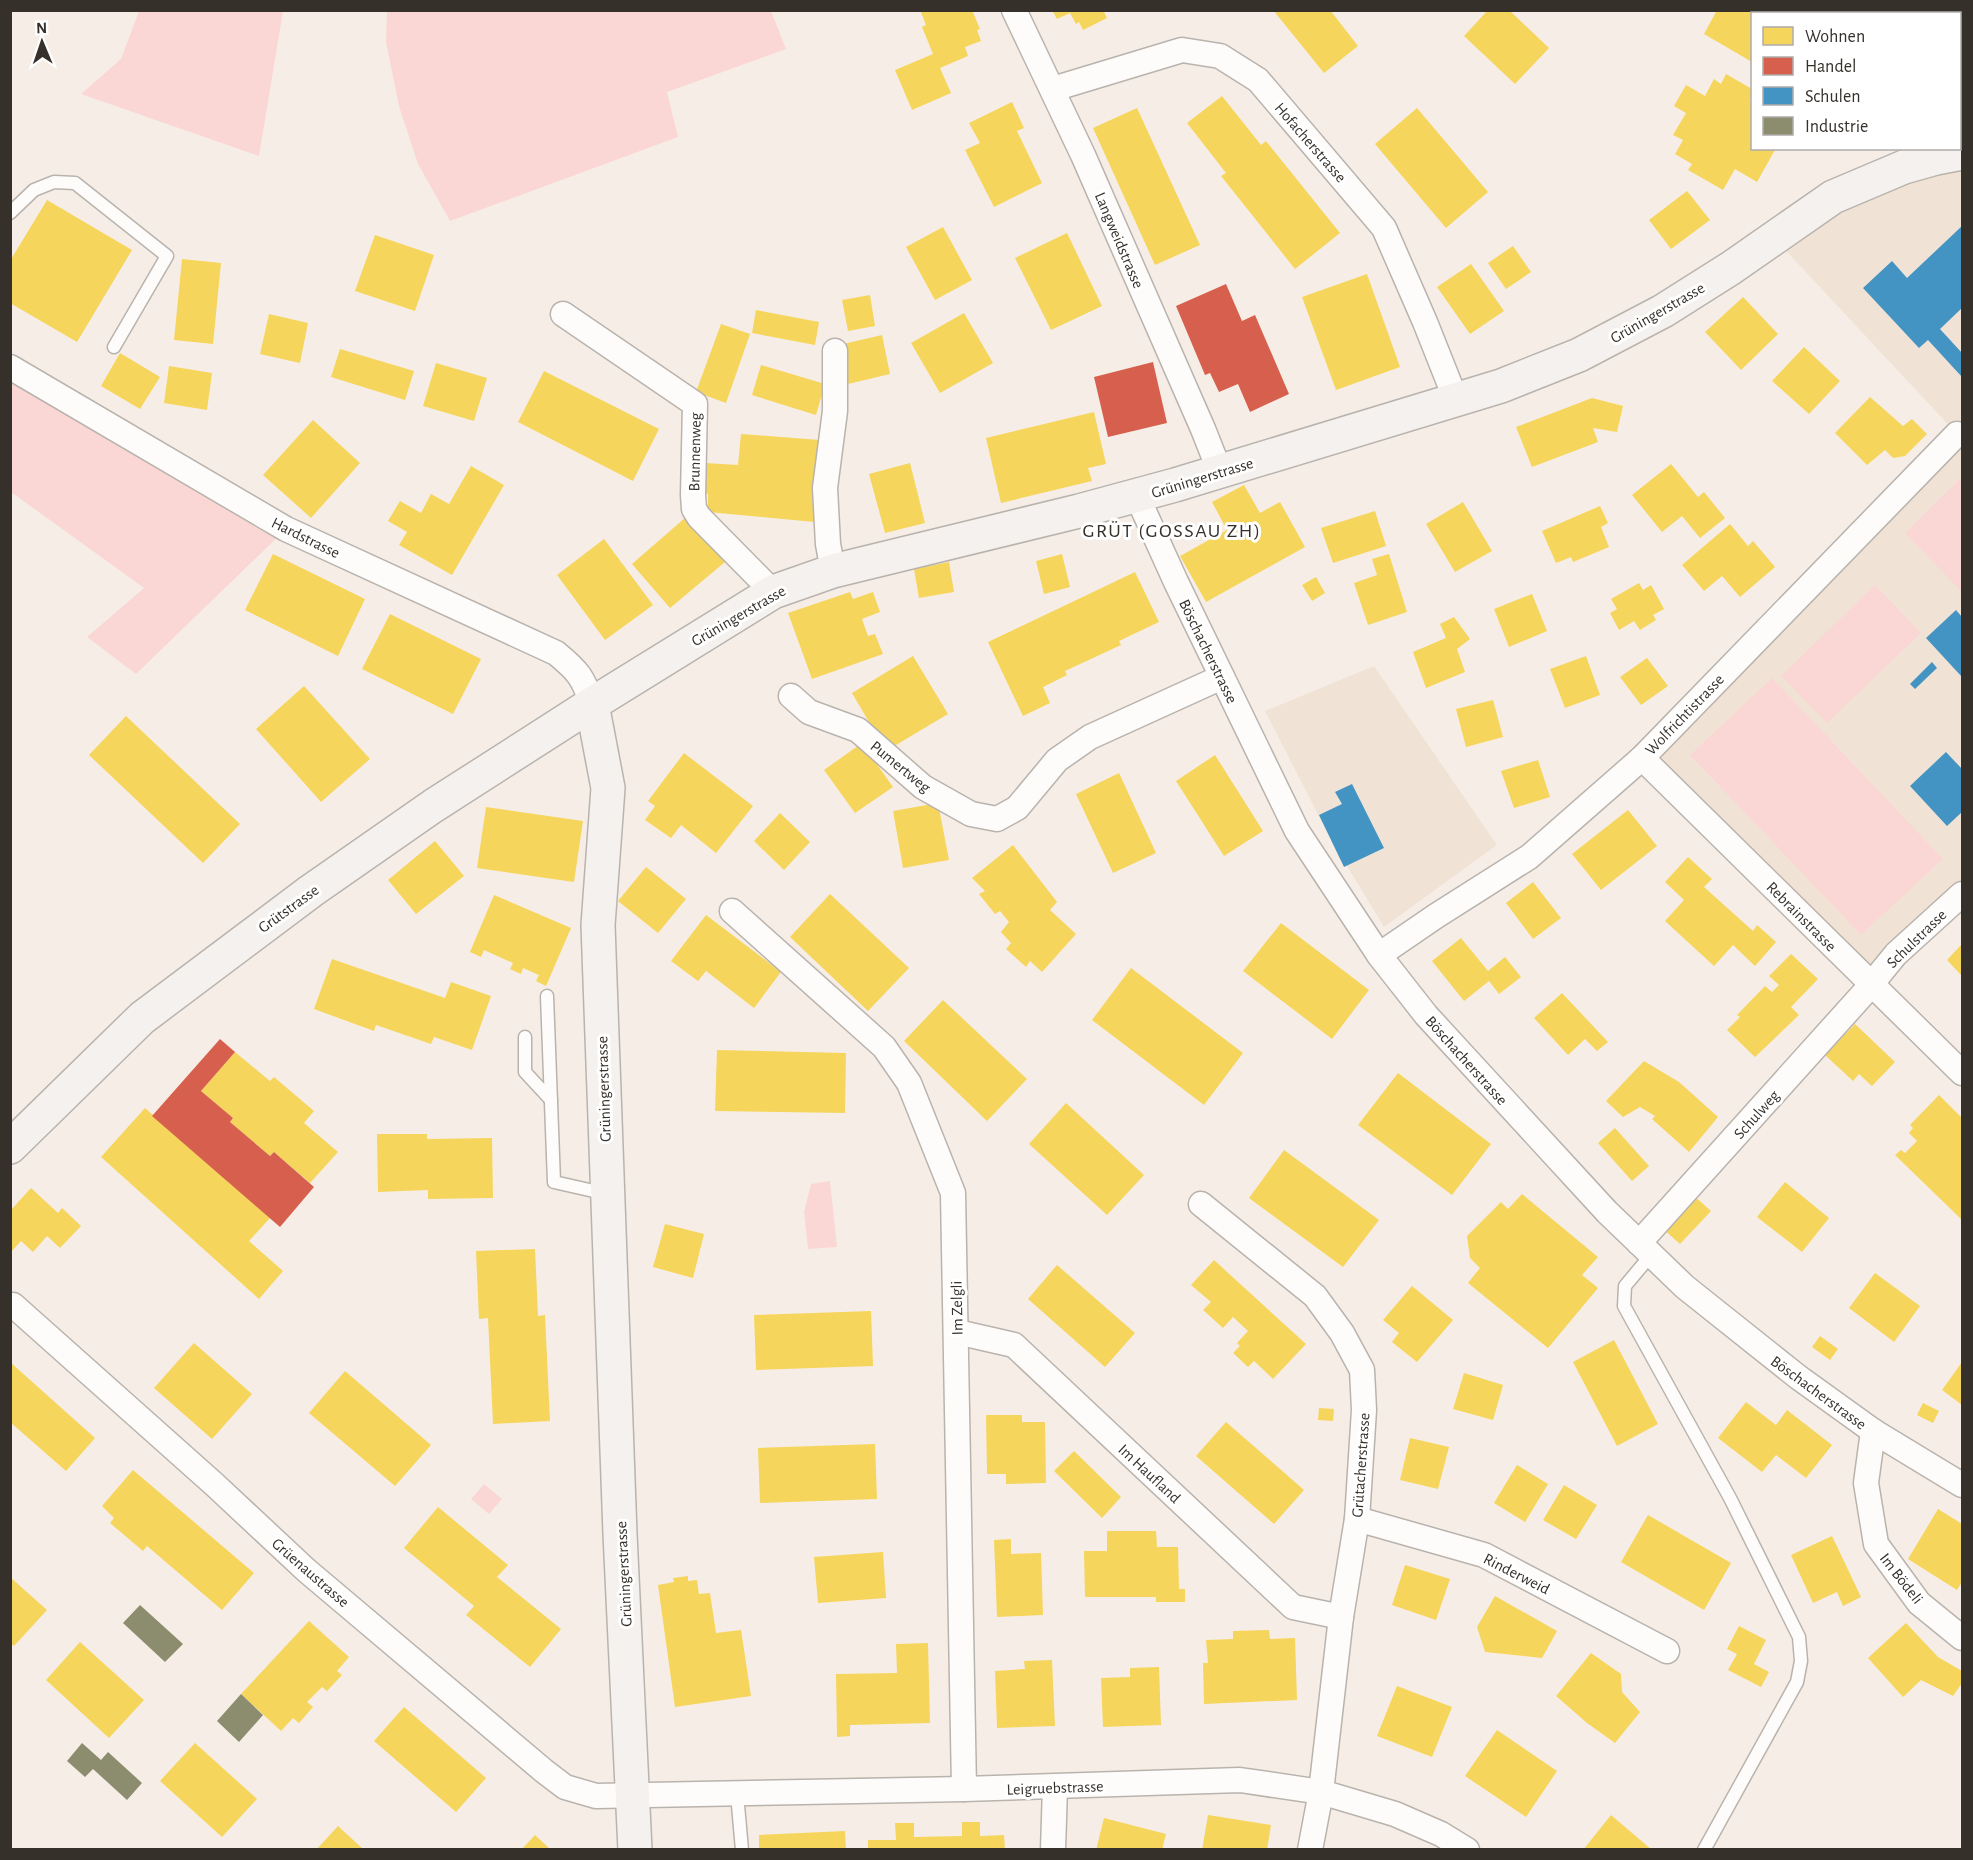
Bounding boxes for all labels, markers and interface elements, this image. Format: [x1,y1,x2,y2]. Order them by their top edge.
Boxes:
north arrow [12,12,72,72]
legend [1751,12,1961,150]
text: N [36,20,47,36]
text: Wohnen [1805,28,1865,46]
text: Handel [1805,58,1856,76]
text: Schulen [1805,88,1861,106]
street label: Hofacherstrasse [1271,100,1349,186]
text: Industrie [1805,118,1868,136]
street label: Langweidstrasse [1092,190,1147,291]
street label: Grüningerstrasse [1608,279,1707,346]
street label: Brunnenweg [686,412,704,492]
street label: Grüningerstrasse [1149,455,1255,501]
street label: Hardstrasse [269,515,342,561]
district label: GRÜT (GOSSAU ZH) [1082,521,1262,541]
street label: Grüningerstrasse [689,582,788,649]
street label: Böschacherstrasse [1176,597,1240,706]
street label: Wolfrichtistrasse [1642,671,1727,758]
street label: Pumertweg [867,738,934,796]
street label: Rebrainstrasse [1763,879,1839,955]
street label: Grütstrasse [255,882,322,936]
street label: Schulstrasse [1884,906,1950,971]
street label: Böschacherstrasse [1422,1013,1510,1108]
street label: Grüningerstrasse [594,1036,614,1142]
street label: Schulweg [1731,1087,1783,1142]
street label: Im Zelgli [949,1281,965,1335]
street label: Böschacherstrasse [1768,1353,1869,1433]
street label: Grütacherstrasse [1349,1412,1373,1518]
street label: Im Haufland [1115,1441,1183,1506]
street label: Grüningerstrasse [613,1521,635,1627]
street label: Grüenaustrasse [269,1535,352,1610]
street label: Rinderweid [1481,1550,1552,1597]
street label: Im Bödeli [1877,1550,1926,1607]
street label: Leigruebstrasse [1006,1778,1104,1798]

